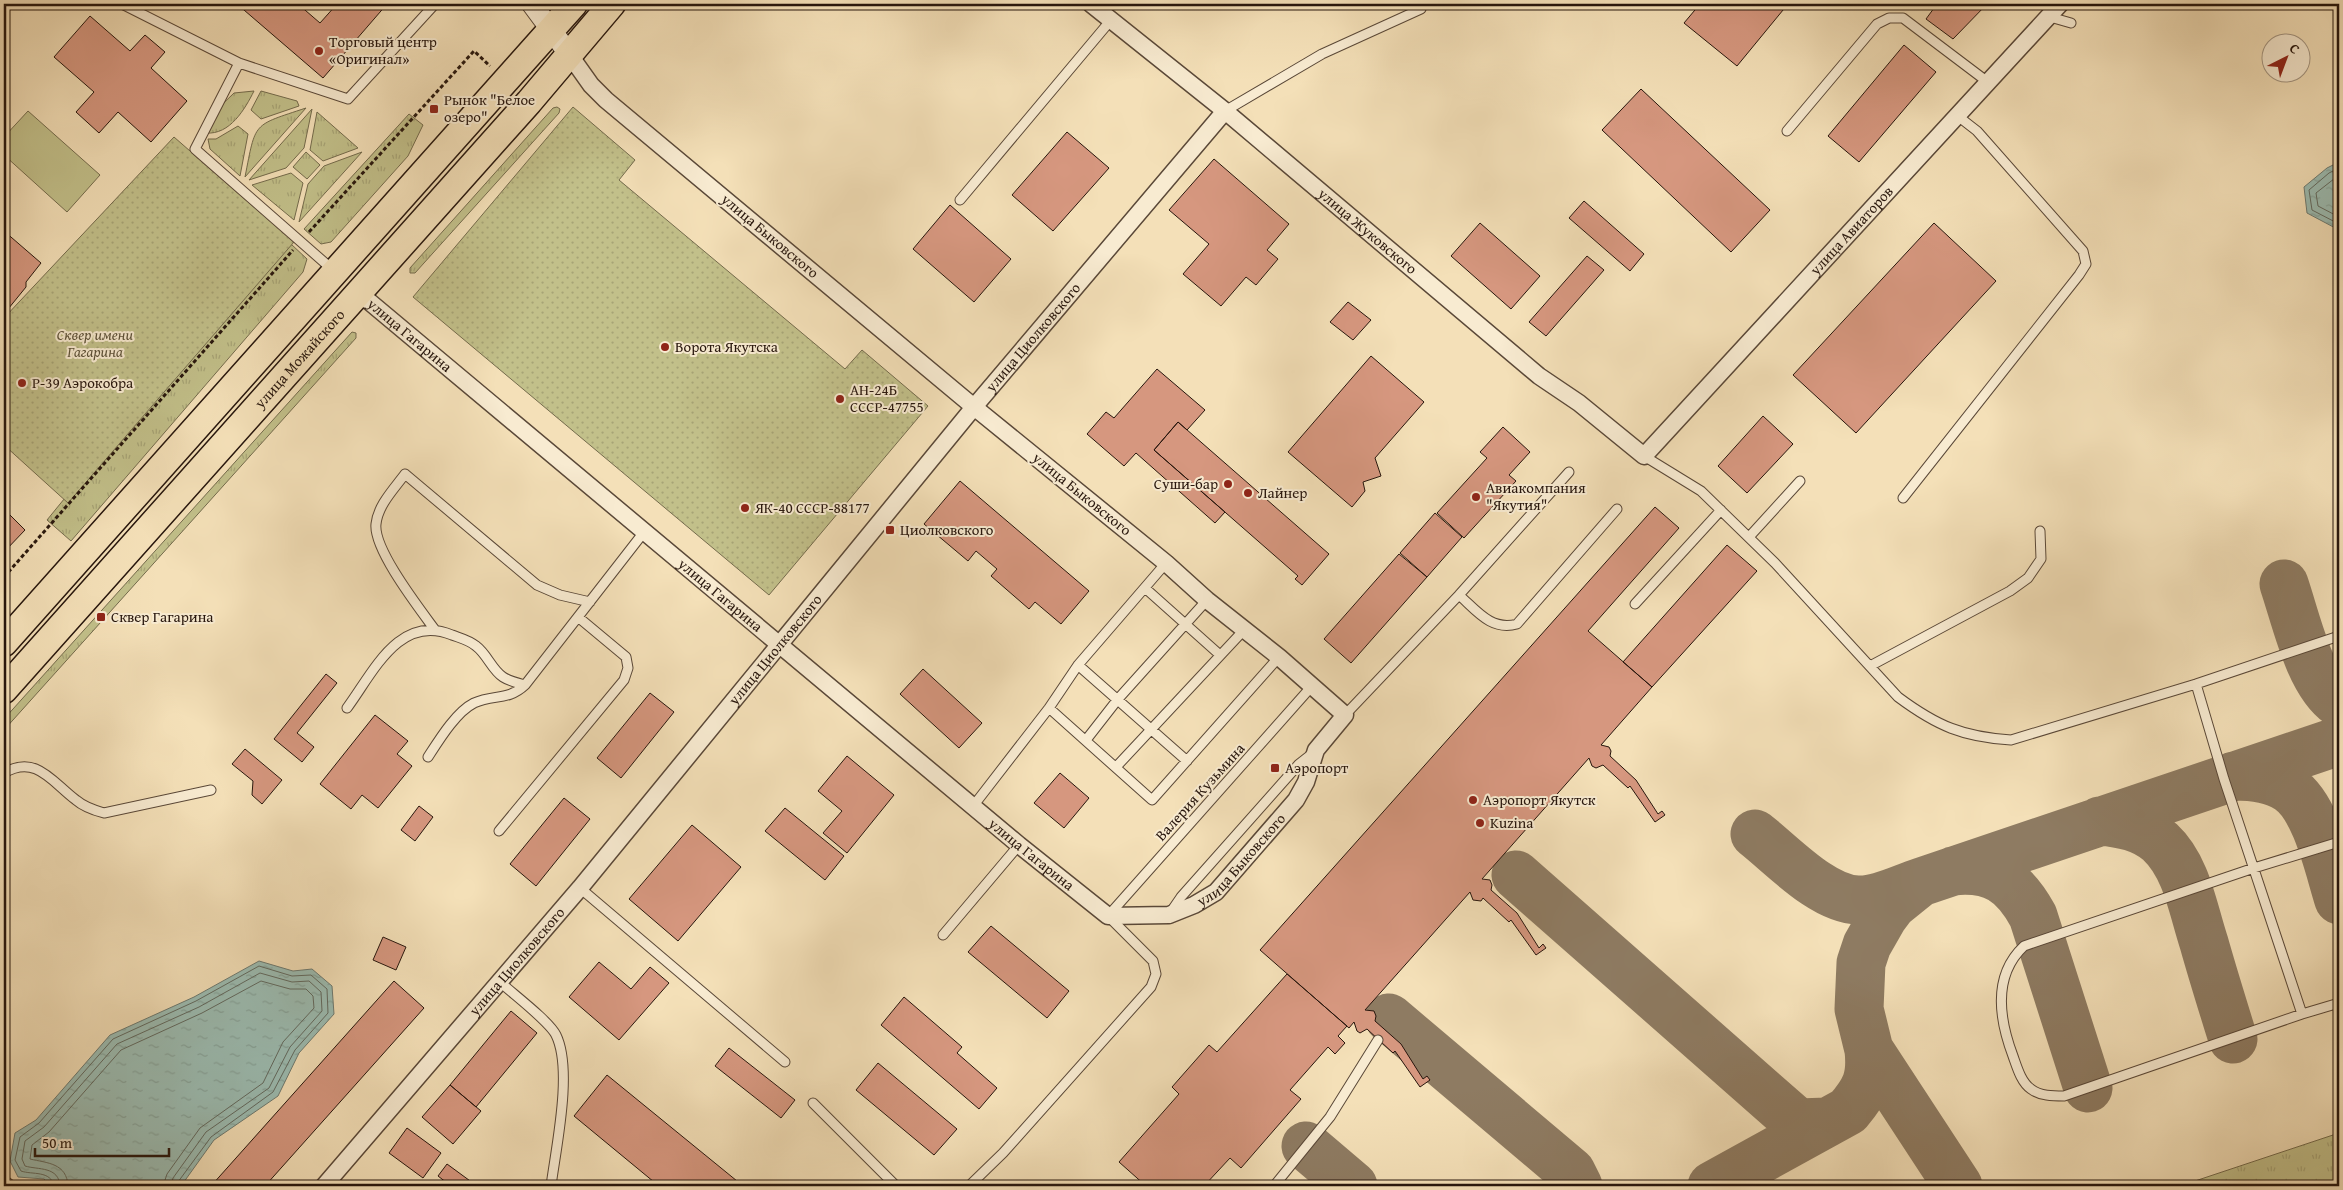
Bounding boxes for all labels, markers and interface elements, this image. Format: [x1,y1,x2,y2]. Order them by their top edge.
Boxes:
place label: Торговый центр «Оригинал» [329,31,437,69]
north arrow [2260,32,2310,82]
text: С [2285,38,2304,58]
marker: Торговый центр «Оригинал» [313,45,325,57]
place label: Рынок "Белое озеро" [444,89,535,127]
marker: Рынок "Белое озеро" [428,103,440,115]
street label: улица Авиаторов [1804,181,1898,280]
street label: улица Жуковского [1313,182,1422,279]
street label: улица Быковского [716,188,824,283]
street label: улица Циолковского [980,278,1085,397]
street label: улица Гагарина [362,293,457,377]
street label: улица Можайского [249,304,350,413]
park label: Сквер имени Гагарина [57,324,134,362]
place label: Ворота Якутска [675,336,779,357]
marker: Ворота Якутска [659,341,671,353]
place label: P-39 Аэрокобра [32,372,134,393]
marker: P-39 Аэрокобра [16,377,28,389]
place label: АН-24Б СССР-47755 [850,379,924,417]
marker: АН-24Б СССР-47755 [834,393,846,405]
street label: улица Быковского [1028,447,1137,540]
place label: Суши-бар [1154,473,1218,494]
place label: Авиакомпания "Якутия" [1486,477,1586,515]
marker: Суши-бар [1222,478,1234,490]
place label: Лайнер [1258,482,1307,503]
marker: Лайнер [1242,487,1254,499]
marker: Авиакомпания "Якутия" [1470,491,1482,503]
place label: ЯК-40 СССР-88177 [754,497,870,518]
marker: ЯК-40 СССР-88177 [739,502,751,514]
place label: Циолковского [900,519,994,540]
marker: Циолковского [884,524,896,536]
street label: улица Гагарина [673,553,768,637]
street label: улица Циолковского [723,589,827,710]
place label: Сквер Гагарина [111,606,214,627]
marker: Сквер Гагарина [95,611,107,623]
street label: Валерия Кузьмина [1150,738,1250,845]
place label: Аэропорт [1285,757,1349,778]
marker: Аэропорт [1269,762,1281,774]
place label: Аэропорт Якутск [1483,789,1596,810]
marker: Аэропорт Якутск [1467,794,1479,806]
street label: улица Быковского [1192,808,1290,912]
street label: улица Гагарина [984,812,1080,896]
place label: Kuzina [1490,812,1533,833]
marker: Kuzina [1474,817,1486,829]
street label: улица Циолковского [463,902,569,1021]
scale bar [35,1125,169,1157]
text: 50 m [42,1132,73,1153]

